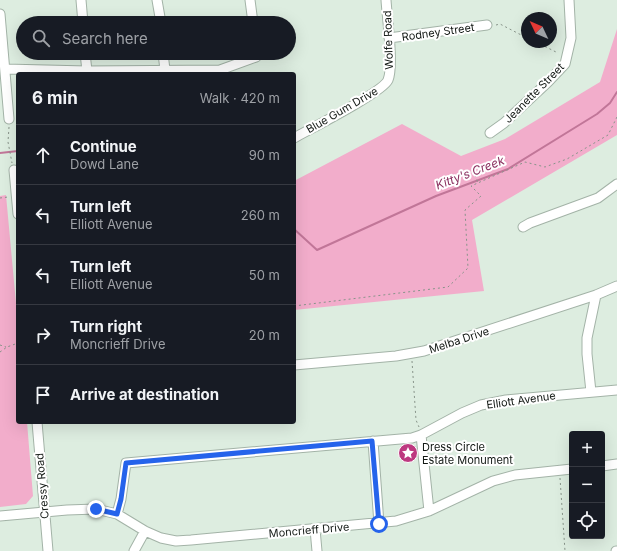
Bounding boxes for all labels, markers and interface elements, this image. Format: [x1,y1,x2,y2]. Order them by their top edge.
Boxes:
street label: Wolfe Road [380,10,396,70]
north arrow [521,12,557,48]
search box [16,16,296,60]
street label: Rodney Street [401,20,476,44]
icon: search [30,27,52,49]
text: Search here [62,29,148,48]
street label: Jeanette Street [501,60,567,126]
street label: Blue Gum Drive [304,84,380,136]
text: 6 min [32,88,78,108]
text: Walk · 420 m [200,90,280,106]
text: Continue [70,137,137,156]
icon: ahead [32,144,54,166]
text: 90 m [249,147,280,163]
water label: Kitty's Creek [433,152,507,193]
text: Dowd Lane [70,156,139,172]
text: Turn left [70,197,131,216]
icon: left [32,204,54,226]
text: 260 m [241,207,280,223]
text: Elliott Avenue [70,216,153,232]
text: Turn left [70,257,131,276]
icon: left [32,264,54,286]
text: 50 m [249,267,280,283]
text: Elliott Avenue [70,276,153,292]
text: Turn right [70,317,142,336]
icon: right [32,324,54,346]
street label: Melba Drive [427,324,491,356]
text: 20 m [249,327,280,343]
text: Moncrieff Drive [70,336,166,352]
icon: arrive [32,384,54,406]
text: Arrive at destination [70,385,219,404]
street label: Elliott Avenue [485,388,557,412]
map controls [569,431,605,539]
button: + [569,431,605,467]
place label: Dress Circle Estate Monument [422,440,513,467]
place icon: Dress Circle Estate Monument [397,442,419,464]
street label: Cressy Road [32,453,52,519]
button: − [569,467,605,503]
route end [87,500,105,518]
button: locate [569,503,605,539]
route start [370,515,388,533]
street label: Moncrieff Drive [268,520,350,540]

